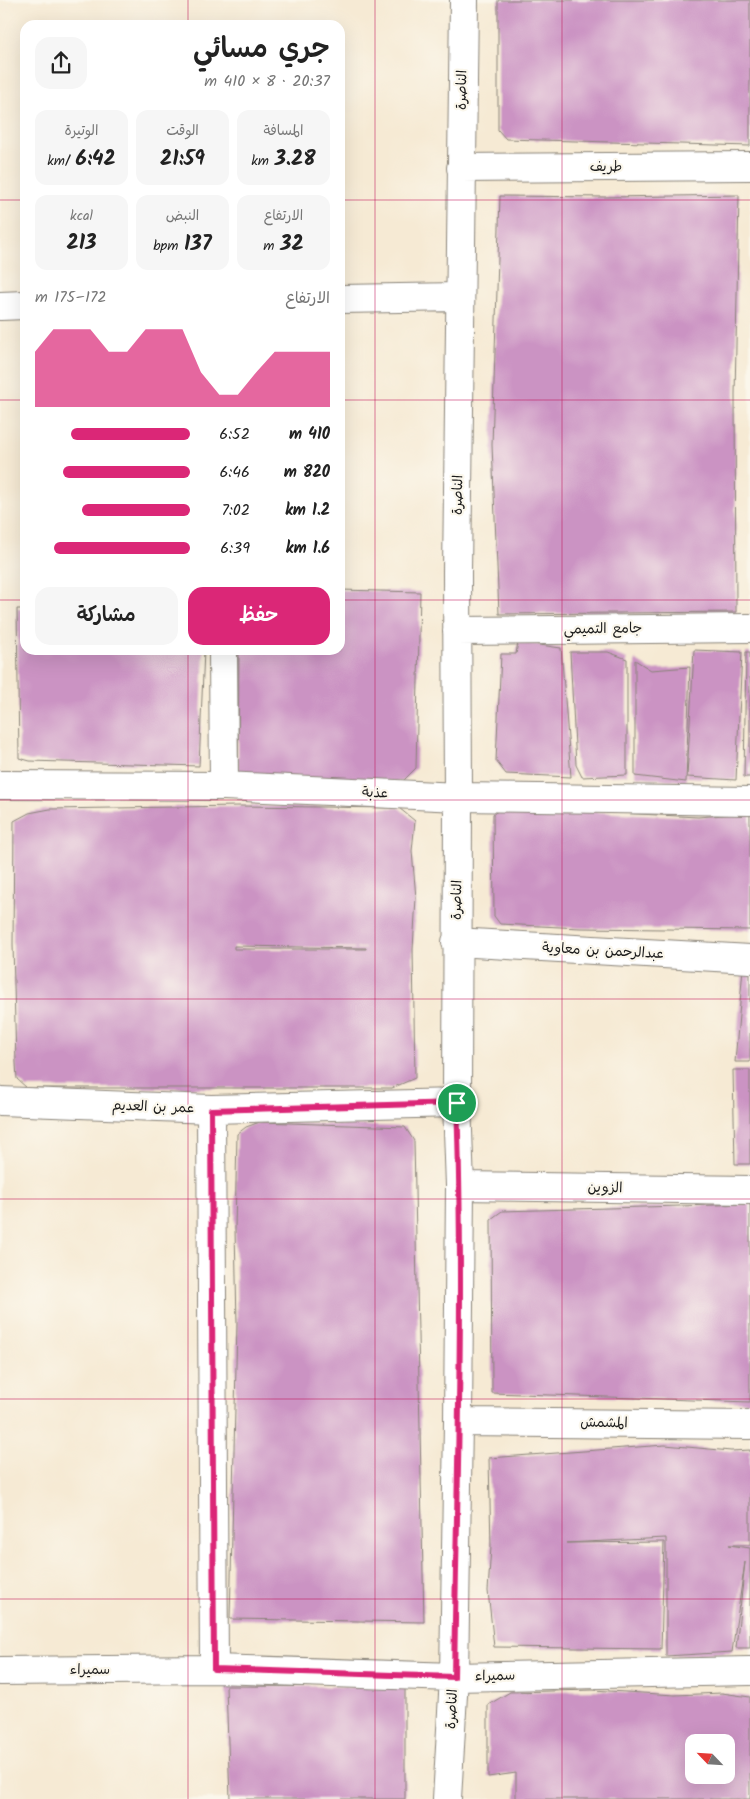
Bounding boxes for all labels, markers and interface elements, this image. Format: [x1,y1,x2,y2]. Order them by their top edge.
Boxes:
text: جري مسائي [193,27,330,72]
button: share [35,37,87,89]
text: 20:37 · 8 × 410 m [204,69,330,94]
street label: الناصرة [451,70,473,110]
text: الوتيرة [65,120,98,142]
text: الوقت [166,120,199,142]
text: المسافة [264,120,303,142]
text: 6:42 [76,143,116,176]
text: 21:59 [160,143,205,176]
text: 3.28 [275,143,316,176]
text: /km [47,150,76,172]
text: km [251,150,275,172]
street label: طريف [590,156,622,178]
text: kcal [70,205,93,227]
text: النبض [166,205,199,227]
text: الارتفاع [264,205,303,227]
text: 213 [66,227,97,260]
text: 137 [184,228,212,261]
text: 32 [280,228,304,261]
text: bpm [153,235,184,257]
text: m [263,235,280,257]
text: 172–175 m [35,285,107,310]
text: الارتفاع [285,286,330,311]
text: 6:52 [219,422,250,447]
text: 410 m [289,422,330,447]
text: 6:46 [219,460,250,485]
text: 820 m [284,460,330,485]
street label: الناصرة [447,475,469,515]
text: 7:02 [221,498,250,523]
text: 1.2 km [285,498,330,523]
text: 6:39 [220,536,250,561]
text: 1.6 km [286,536,330,561]
button: مشاركة [35,587,178,645]
button: حفظ [188,587,330,645]
street label: جامع التميمي [564,617,642,642]
street label: عذبة [361,781,389,805]
street label: الناصرة [446,880,468,920]
street label: عبدالرحمن بن معاوية [542,937,664,965]
pin [436,1082,478,1124]
icon: arrive [443,1089,471,1117]
street label: عمر بن العديم [111,1095,195,1119]
street label: الزوين [587,1177,623,1199]
street label: المشمش [580,1412,628,1434]
street label: سميراء [70,1659,110,1681]
street label: سميراء [475,1665,515,1687]
street label: الناصرة [440,1688,464,1730]
north arrow [685,1734,735,1784]
map controls [685,1734,735,1784]

